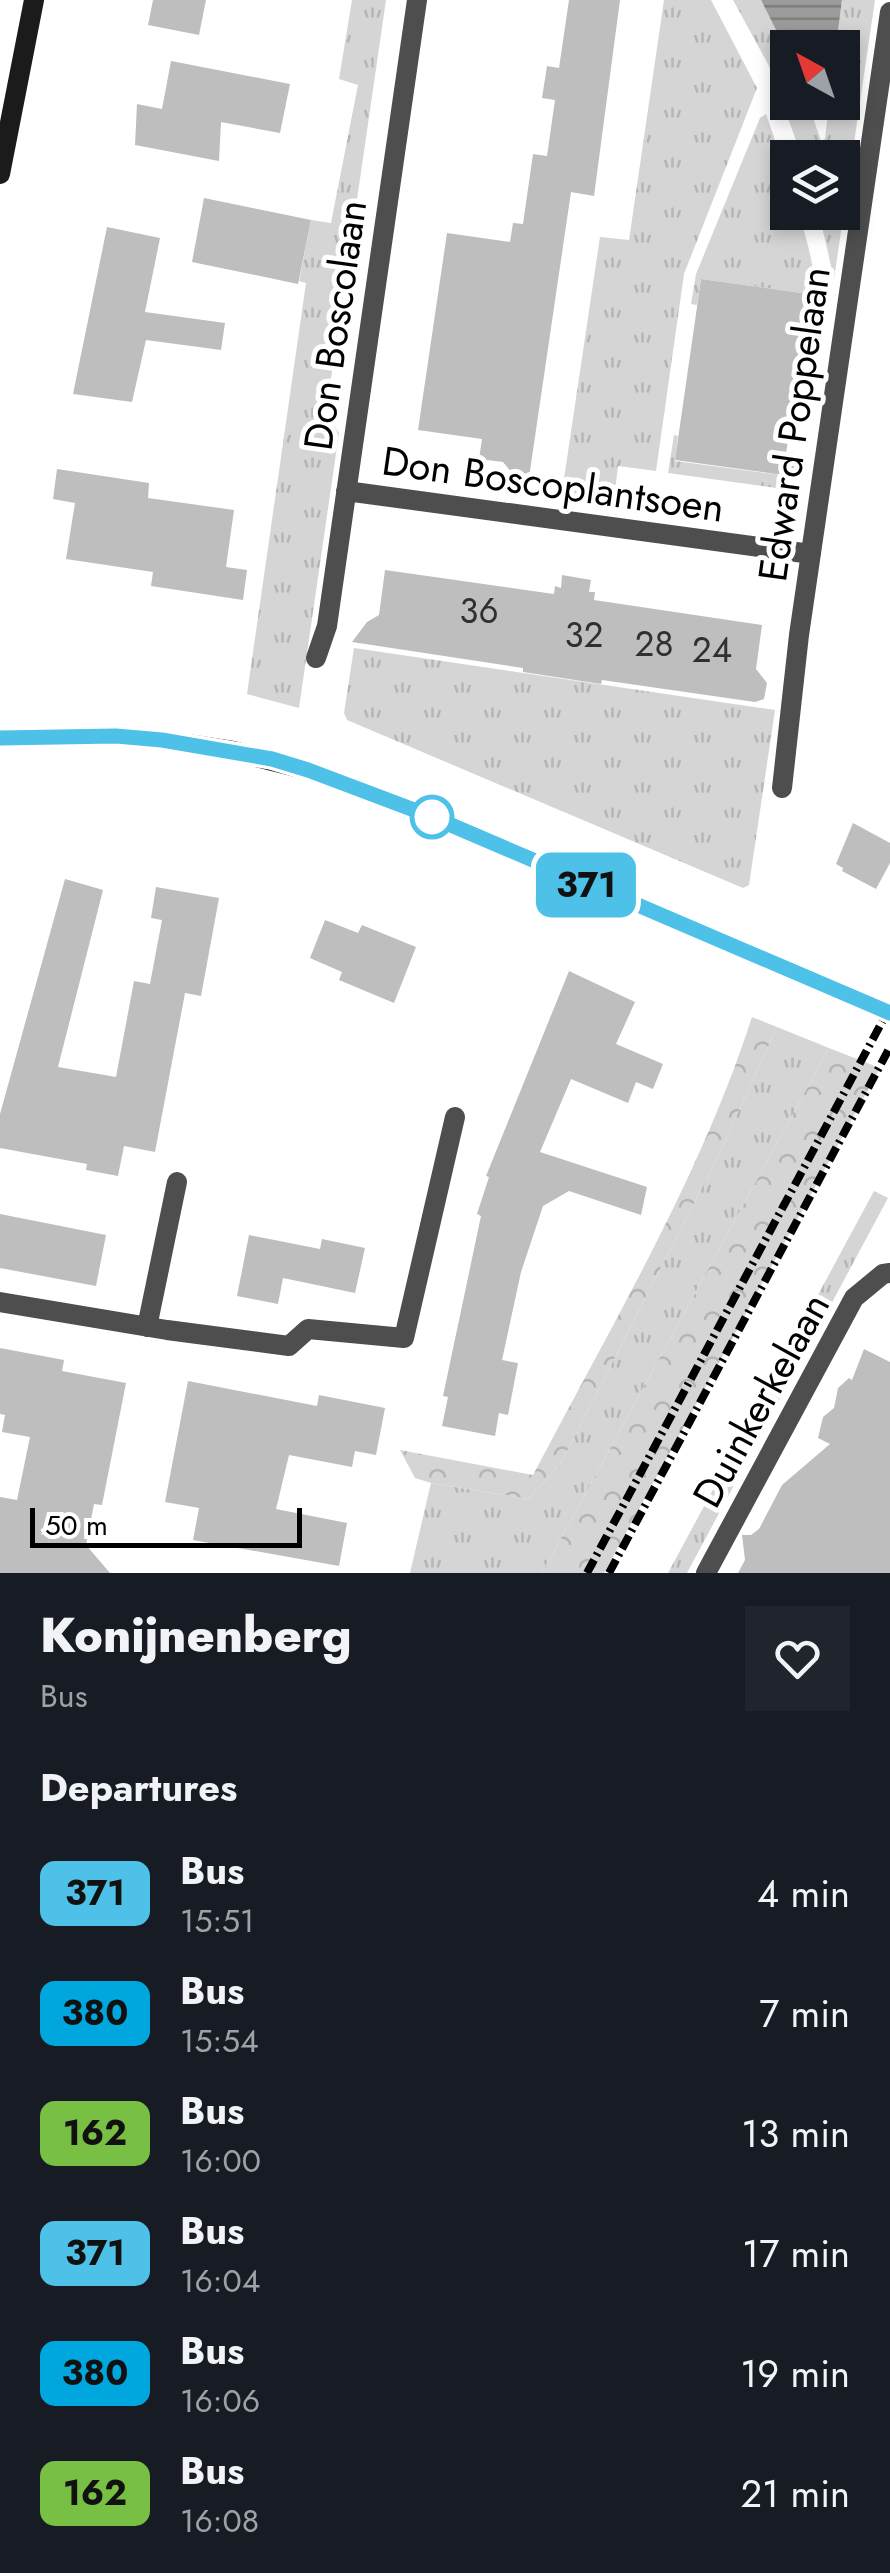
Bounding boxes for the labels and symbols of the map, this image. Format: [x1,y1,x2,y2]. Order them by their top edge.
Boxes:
north arrow [770,30,860,120]
street label: Don Boscolaan [289,196,381,454]
street label: Edward Poppelaan [743,263,845,585]
street label: Don Boscoplantsoen [378,431,728,537]
house number: 36 [459,586,499,636]
house number: 32 [564,610,604,660]
house number: 28 [634,619,674,669]
house number: 24 [692,625,732,675]
unlabelled marker [411,796,453,838]
line badge: 371 [528,852,644,918]
street label: Duinkerkelaan [678,1282,844,1518]
scale bar [30,1503,302,1548]

